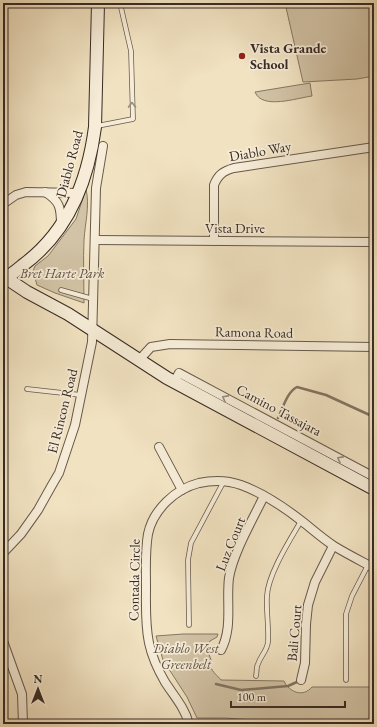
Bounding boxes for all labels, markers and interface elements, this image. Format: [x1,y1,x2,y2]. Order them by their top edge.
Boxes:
place label: Vista Grande School [250,39,327,73]
marker: Vista Grande School [237,51,247,61]
one-way arrow [128,102,136,108]
street label: Diablo Road [51,127,87,200]
street label: Diablo Way [228,137,293,165]
street label: Vista Drive [205,219,265,237]
park label: Bret Harte Park [19,264,105,282]
street label: Ramona Road [215,322,294,342]
street label: El Rincon Road [43,366,81,455]
street label: Camino Tassajara [233,380,325,440]
one-way arrow [222,395,229,402]
one-way arrow [336,456,344,464]
street label: Luz Court [211,514,249,574]
street label: Contada Circle [124,538,144,621]
street label: Bali Court [283,603,305,662]
park label: Diablo West Greenbelt [152,639,220,673]
north arrow [18,669,58,709]
text: N [34,672,43,686]
scale bar [231,683,345,709]
text: 100 m [237,689,267,705]

